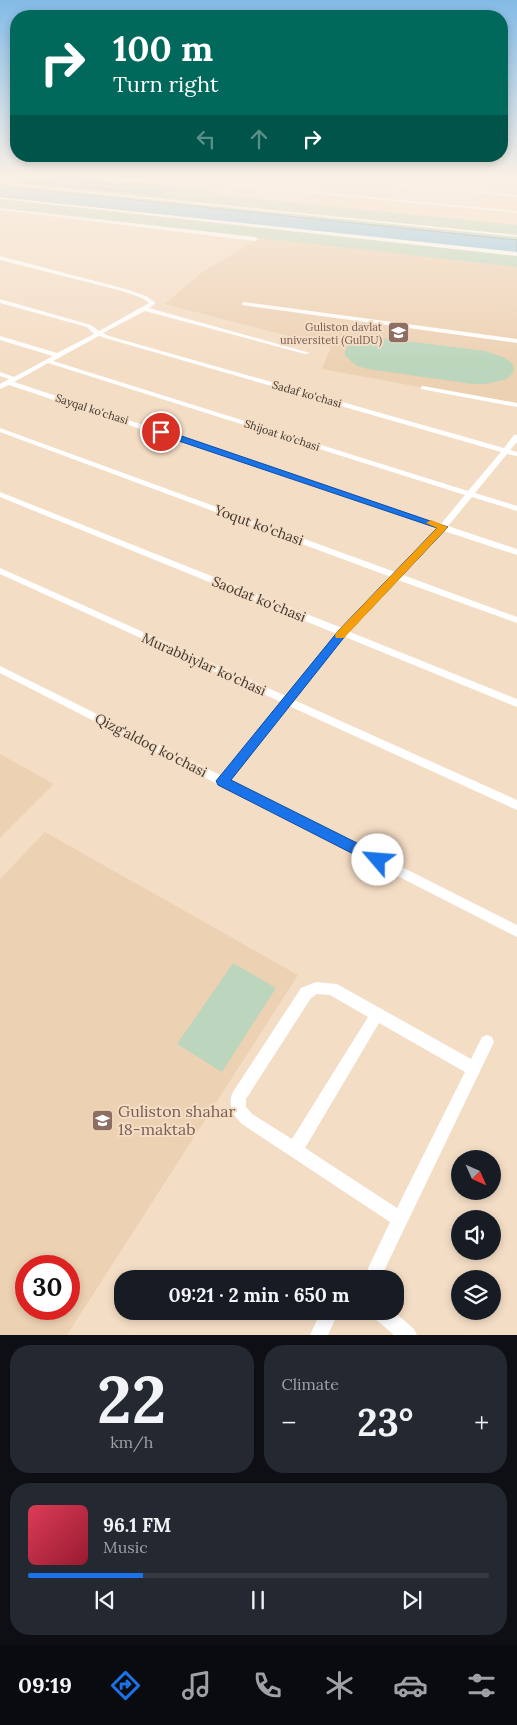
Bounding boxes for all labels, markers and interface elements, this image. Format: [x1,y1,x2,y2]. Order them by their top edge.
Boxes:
text: 100 m [113,26,213,71]
icon: right [30,30,95,95]
text: Turn right [113,70,218,98]
icon: left [192,125,220,153]
icon: ahead [245,125,273,153]
icon: right [298,125,326,153]
place label: Guliston davlat universiteti (GulDU) [280,320,383,348]
school or university icon: Guliston davlat universiteti (GulDU) [386,321,410,345]
street label: Sadaf ko'chasi [271,377,343,411]
street label: Sayqal ko'chasi [54,391,130,427]
pin [140,411,182,453]
street label: Shijoat ko'chasi [243,416,321,454]
icon: arrive [147,418,175,446]
street label: Yoqut ko'chasi [211,500,306,549]
street label: Saodat ko'chasi [209,572,309,626]
street label: Murabbiylar ko'chasi [139,628,269,700]
street label: Qizg'aldoq ko'chasi [92,709,210,781]
position arrow [351,833,403,885]
place label: Guliston shahar 18-maktab [118,1101,236,1139]
school or university icon: Guliston shahar 18-maktab [90,1108,114,1132]
north arrow [451,1150,501,1200]
map controls [451,1150,501,1320]
button: sound [451,1210,501,1260]
speed limit sign: 30 [15,1255,80,1320]
button: layers [451,1270,501,1320]
text: 09:21 · 2 min · 650 m [169,1283,349,1307]
text: 22 [97,1358,166,1441]
text: Climate [282,1374,339,1394]
text: 23° [357,1398,413,1446]
text: − [282,1405,296,1441]
text: + [474,1405,489,1441]
text: km/h [110,1432,153,1452]
text: 96.1 FM [103,1513,171,1537]
text: Music [103,1537,148,1557]
icon: previous [91,1586,119,1614]
icon: pause [244,1586,272,1614]
icon: next [398,1586,426,1614]
icon: directions [108,1668,143,1703]
icon: music [179,1668,214,1703]
icon: phone [250,1668,285,1703]
icon: climate [322,1668,357,1703]
icon: car [393,1668,428,1703]
icon: filters [464,1668,499,1703]
text: 09:19 [18,1671,72,1699]

